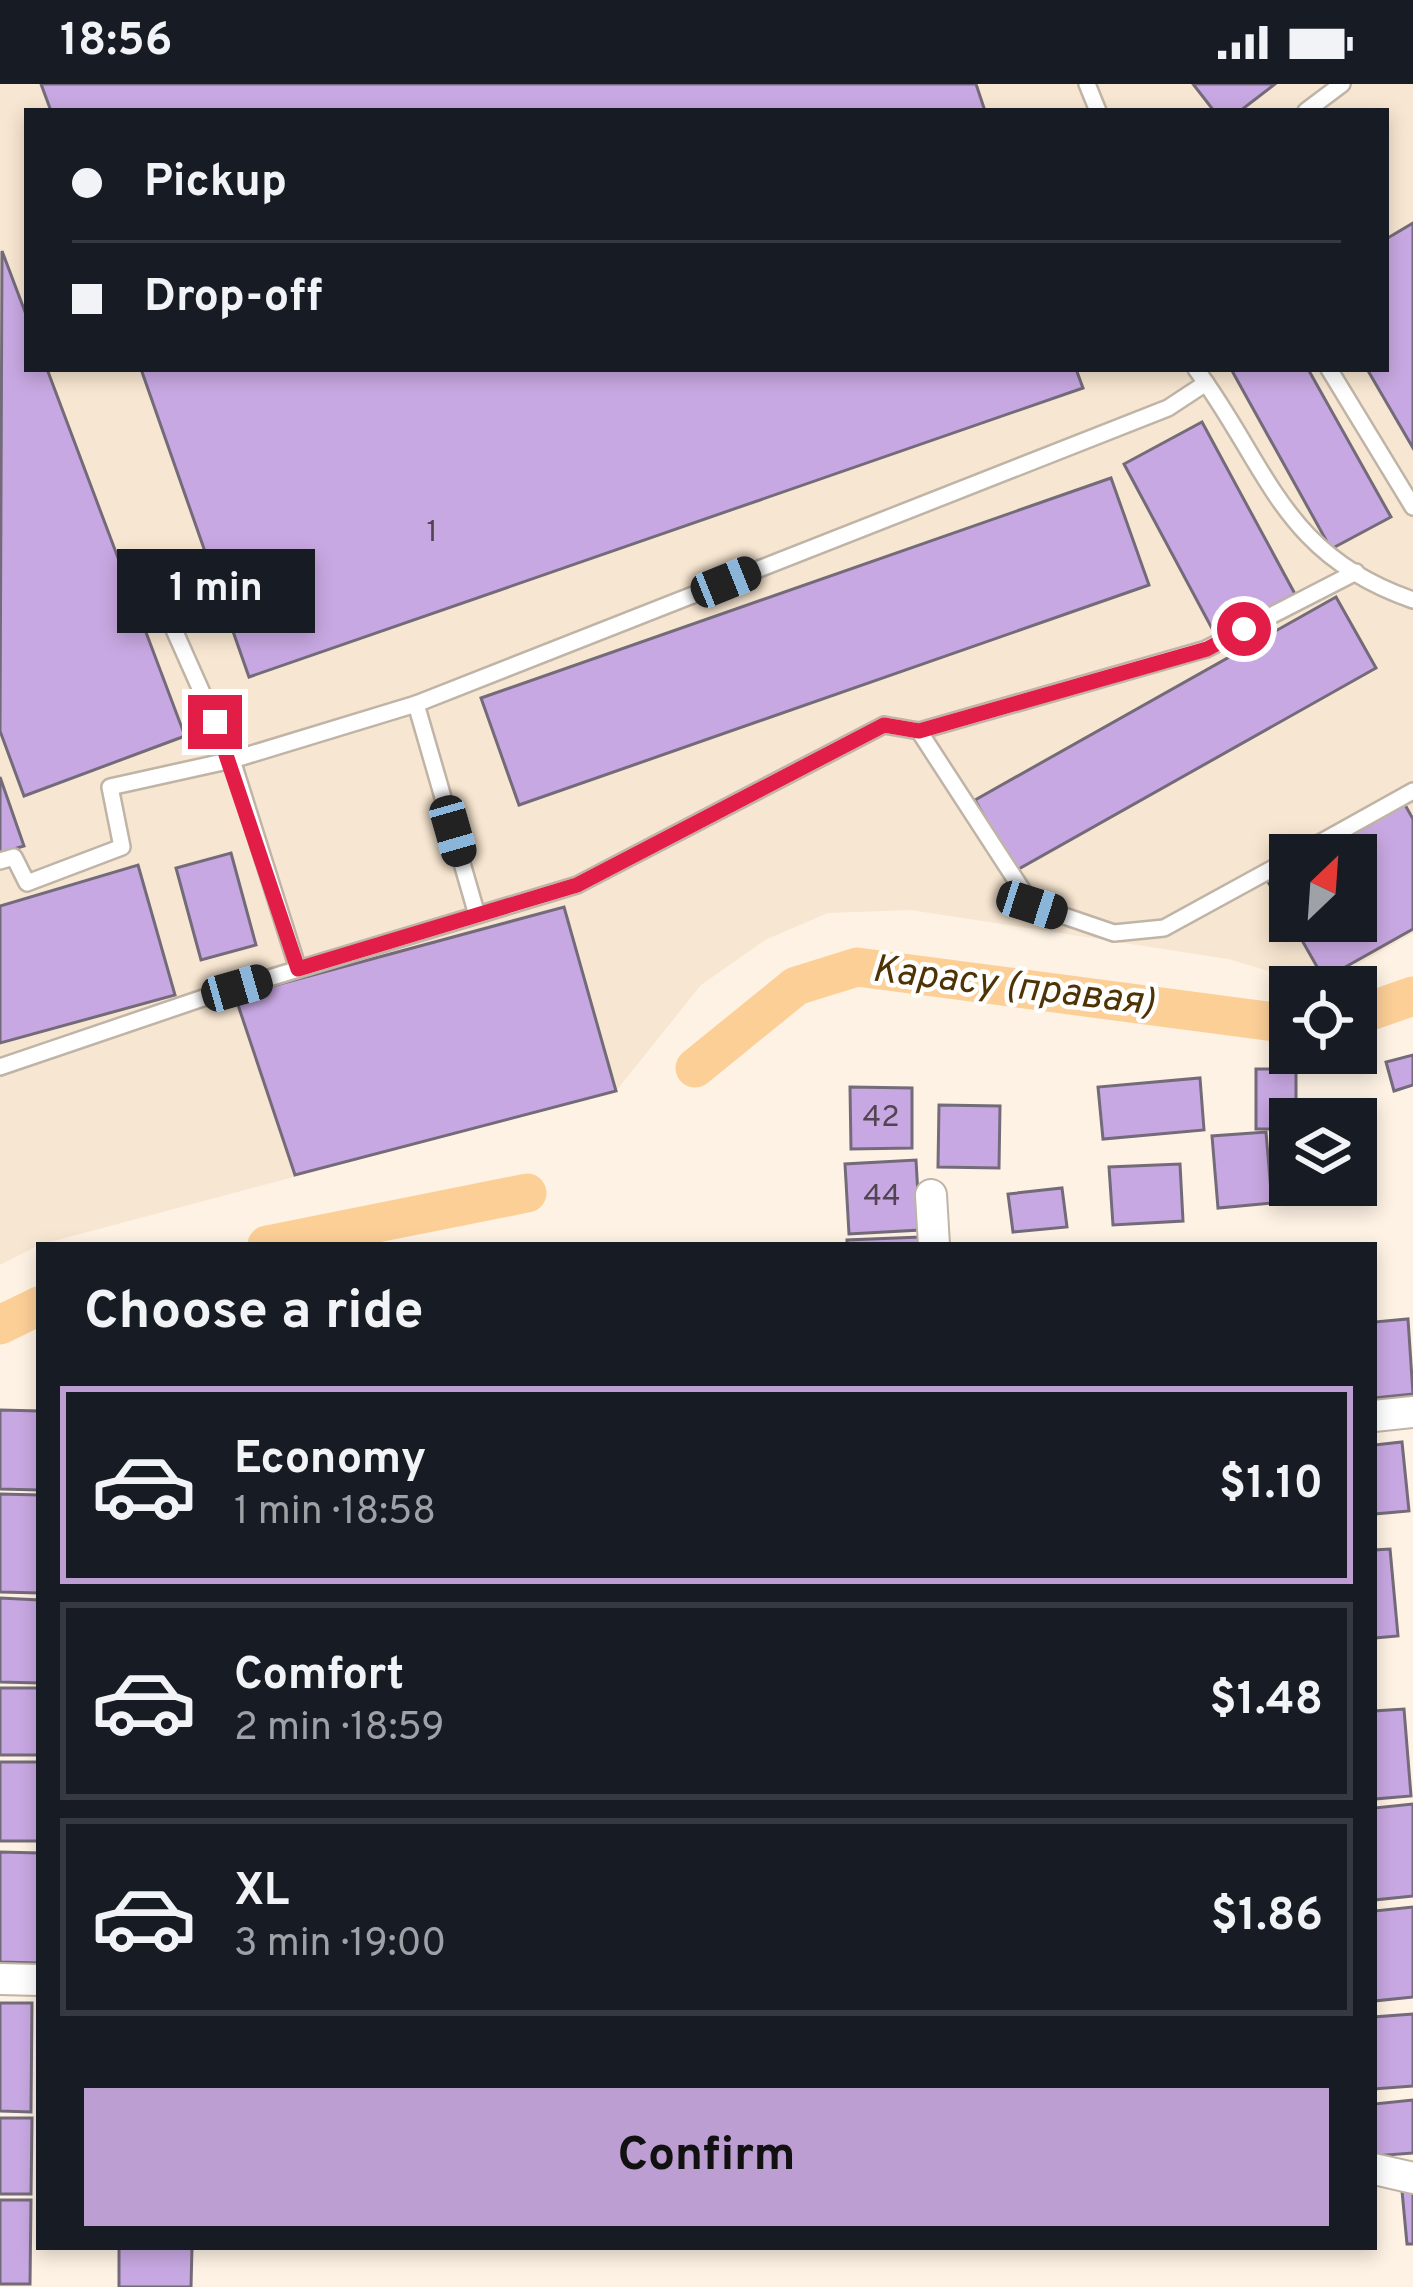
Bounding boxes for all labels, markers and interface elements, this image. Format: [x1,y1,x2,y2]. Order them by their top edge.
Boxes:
text: 18:56 [60,14,172,71]
text: Pickup [144,155,287,212]
text: Drop-off [144,270,323,327]
house number: 1 [426,515,438,552]
callout: 1 min [116,548,314,632]
car [686,552,766,612]
text: 1 min [169,566,263,615]
route start [1217,602,1271,656]
route end [188,695,242,749]
car [426,791,480,871]
north arrow [1269,834,1377,942]
map controls [1269,834,1377,1206]
car [992,877,1072,933]
water label: Карасу (правая) [869,946,1157,1030]
car [197,961,277,1015]
button: locate [1269,966,1377,1074]
button: layers [1269,1098,1377,1206]
house number: 42 [863,1100,900,1137]
house number: 44 [863,1179,901,1216]
text: Choose a ride [84,1279,424,1348]
icon: car [90,1431,198,1539]
text: Economy [234,1432,426,1489]
text: $1.10 [1219,1457,1323,1514]
text: 1 min · 18:58 [234,1489,436,1538]
icon: car [90,1647,198,1755]
text: Comfort [234,1648,404,1705]
text: $1.48 [1209,1673,1323,1730]
text: 2 min · 18:59 [234,1705,445,1754]
icon: car [90,1863,198,1971]
text: XL [234,1864,289,1921]
text: $1.86 [1211,1889,1323,1946]
text: 3 min · 19:00 [234,1921,446,1970]
button: Confirm [84,2088,1329,2226]

